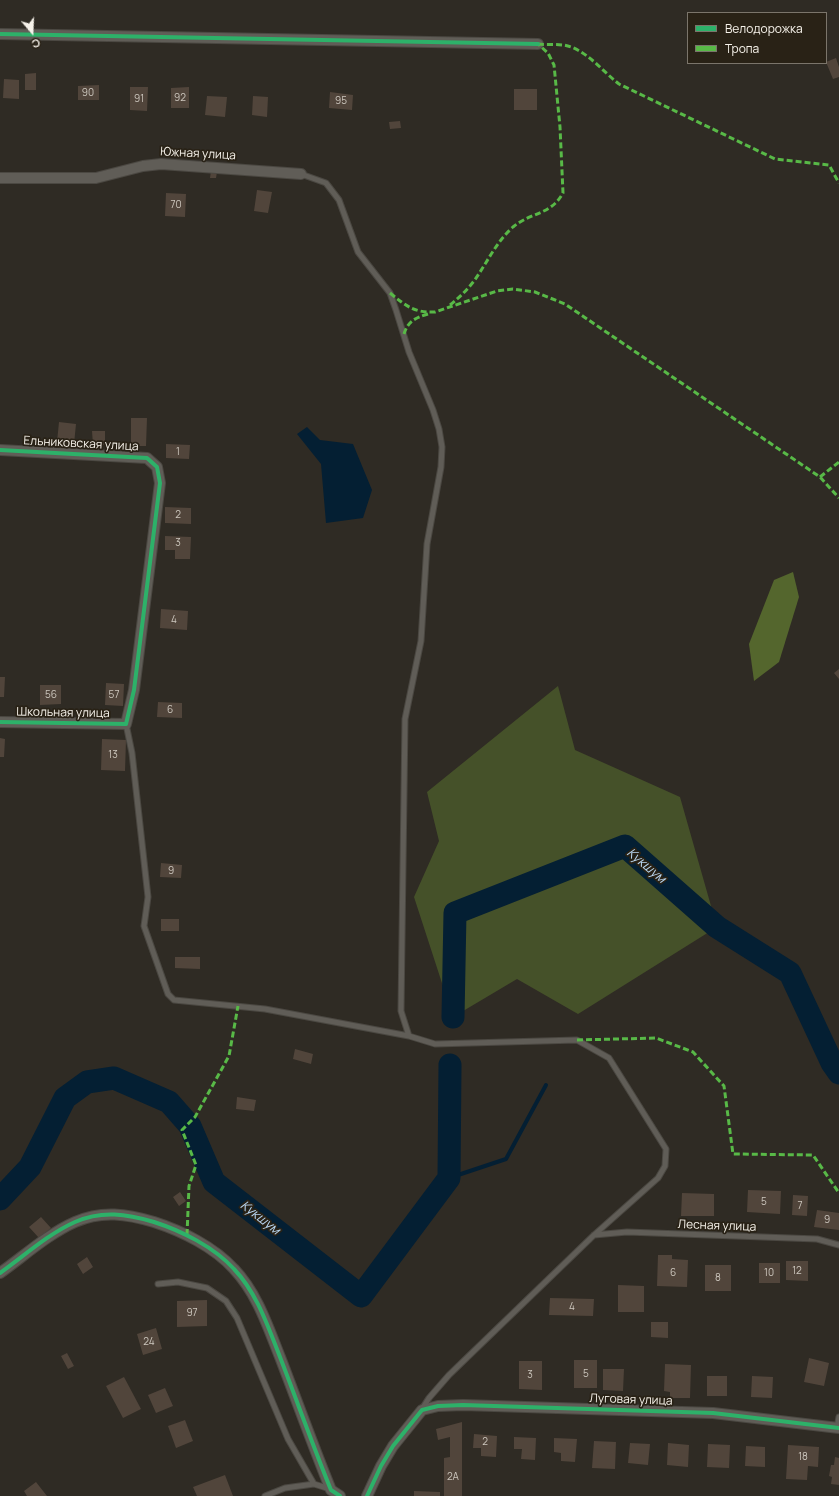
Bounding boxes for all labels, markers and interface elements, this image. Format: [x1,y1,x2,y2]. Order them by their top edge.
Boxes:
north arrow [12,12,52,52]
legend [687,12,827,64]
text: Велодорожка [725,20,803,37]
text: С [30,35,42,52]
text: Тропа [725,40,759,57]
house number: 90 [82,87,94,99]
house number: 92 [174,92,186,104]
house number: 91 [134,93,144,105]
house number: 95 [335,95,347,107]
street label: Южная улица [160,145,236,163]
house number: 70 [170,199,182,211]
street label: Ельниковская улица [23,434,139,454]
house number: 1 [176,446,180,458]
house number: 2 [175,509,181,521]
house number: 3 [175,537,181,549]
house number: 4 [171,614,177,626]
house number: 56 [45,689,57,701]
house number: 57 [109,689,119,701]
house number: 6 [167,704,173,716]
street label: Школьная улица [16,705,110,721]
house number: 13 [108,749,118,761]
water label: Кукшум [623,845,669,887]
house number: 9 [168,865,174,877]
house number: 5 [761,1196,767,1208]
water label: Кукшум [237,1198,283,1238]
house number: 7 [797,1200,803,1212]
house number: 9 [824,1214,830,1226]
street label: Лесная улица [677,1217,757,1235]
house number: 12 [792,1265,802,1277]
house number: 6 [670,1267,676,1279]
house number: 10 [764,1267,774,1279]
house number: 8 [715,1272,721,1284]
house number: 4 [569,1301,575,1313]
house number: 97 [186,1307,198,1319]
house number: 24 [143,1336,155,1348]
house number: 5 [583,1368,589,1380]
house number: 3 [527,1369,533,1381]
street label: Луговая улица [589,1391,673,1409]
house number: 2 [482,1436,488,1448]
house number: 18 [798,1451,808,1463]
house number: 2А [447,1471,459,1483]

